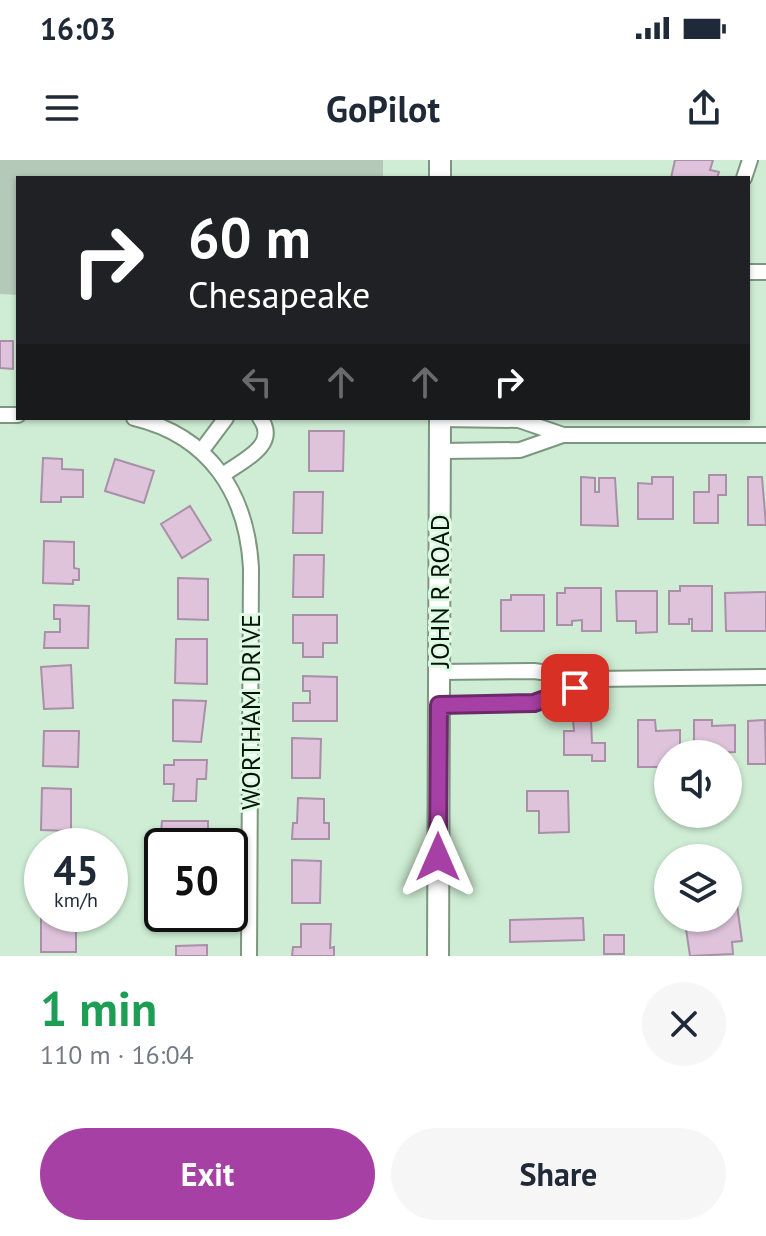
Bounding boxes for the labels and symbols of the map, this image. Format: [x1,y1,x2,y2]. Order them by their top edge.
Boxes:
street label: JOHN R ROAD [423,514,456,669]
street label: WORTHAM DRIVE [234,614,267,810]
pin [541,654,609,722]
position arrow [396,815,480,899]
speed limit sign: 50 [144,828,248,932]

